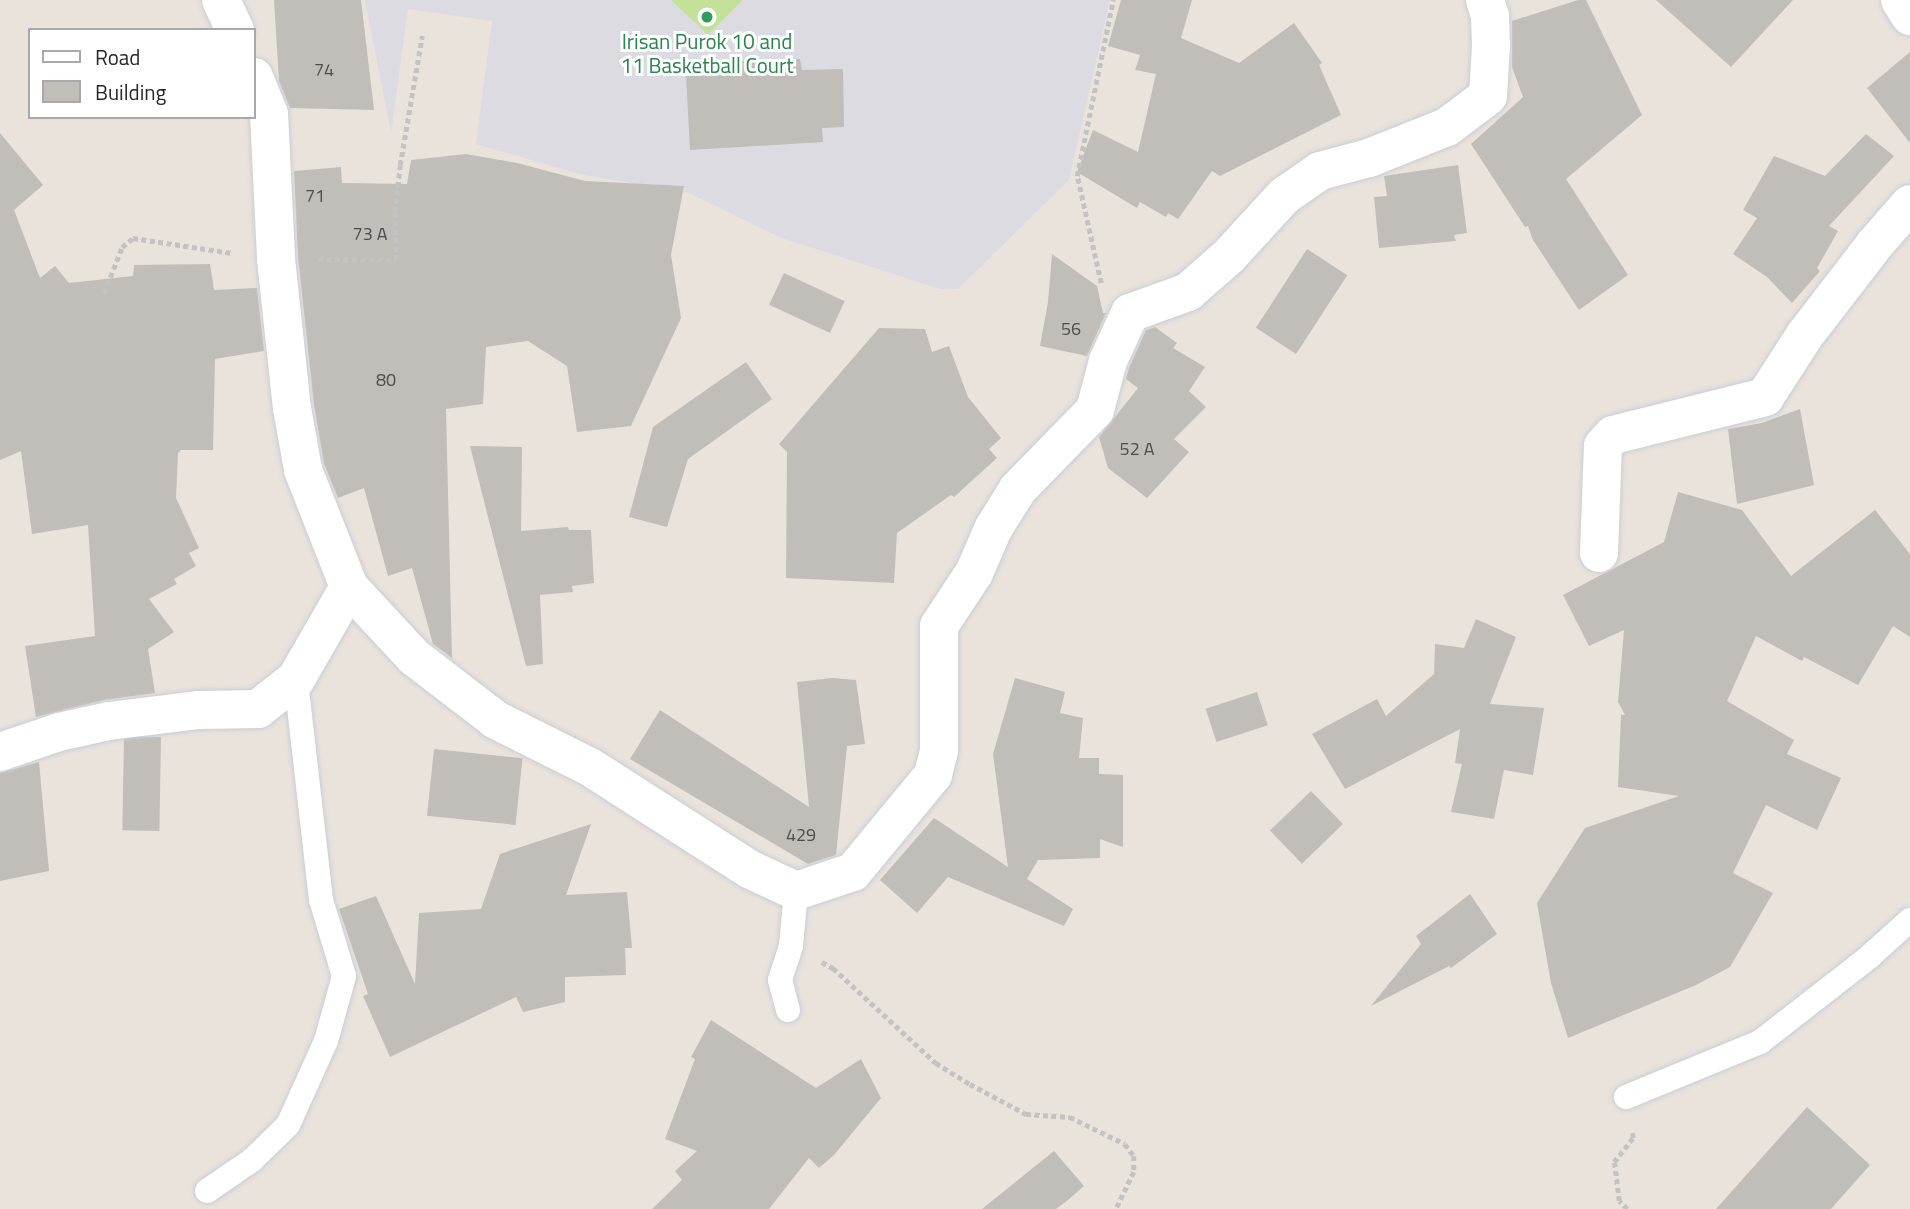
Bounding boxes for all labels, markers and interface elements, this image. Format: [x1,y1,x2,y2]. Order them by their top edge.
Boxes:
marker: Irisan Purok 10 and 11 Basketball Court [699,9,715,25]
legend [28,28,256,119]
place label: Irisan Purok 10 and 11 Basketball Court [620,28,794,78]
text: Road [95,41,140,73]
house number: 74 [314,59,334,81]
text: Building [95,76,166,108]
house number: 71 [305,185,325,207]
house number: 73 A [353,223,387,245]
house number: 56 [1061,318,1081,340]
house number: 80 [376,369,396,391]
house number: 52 A [1120,438,1154,460]
house number: 429 [786,824,816,846]

